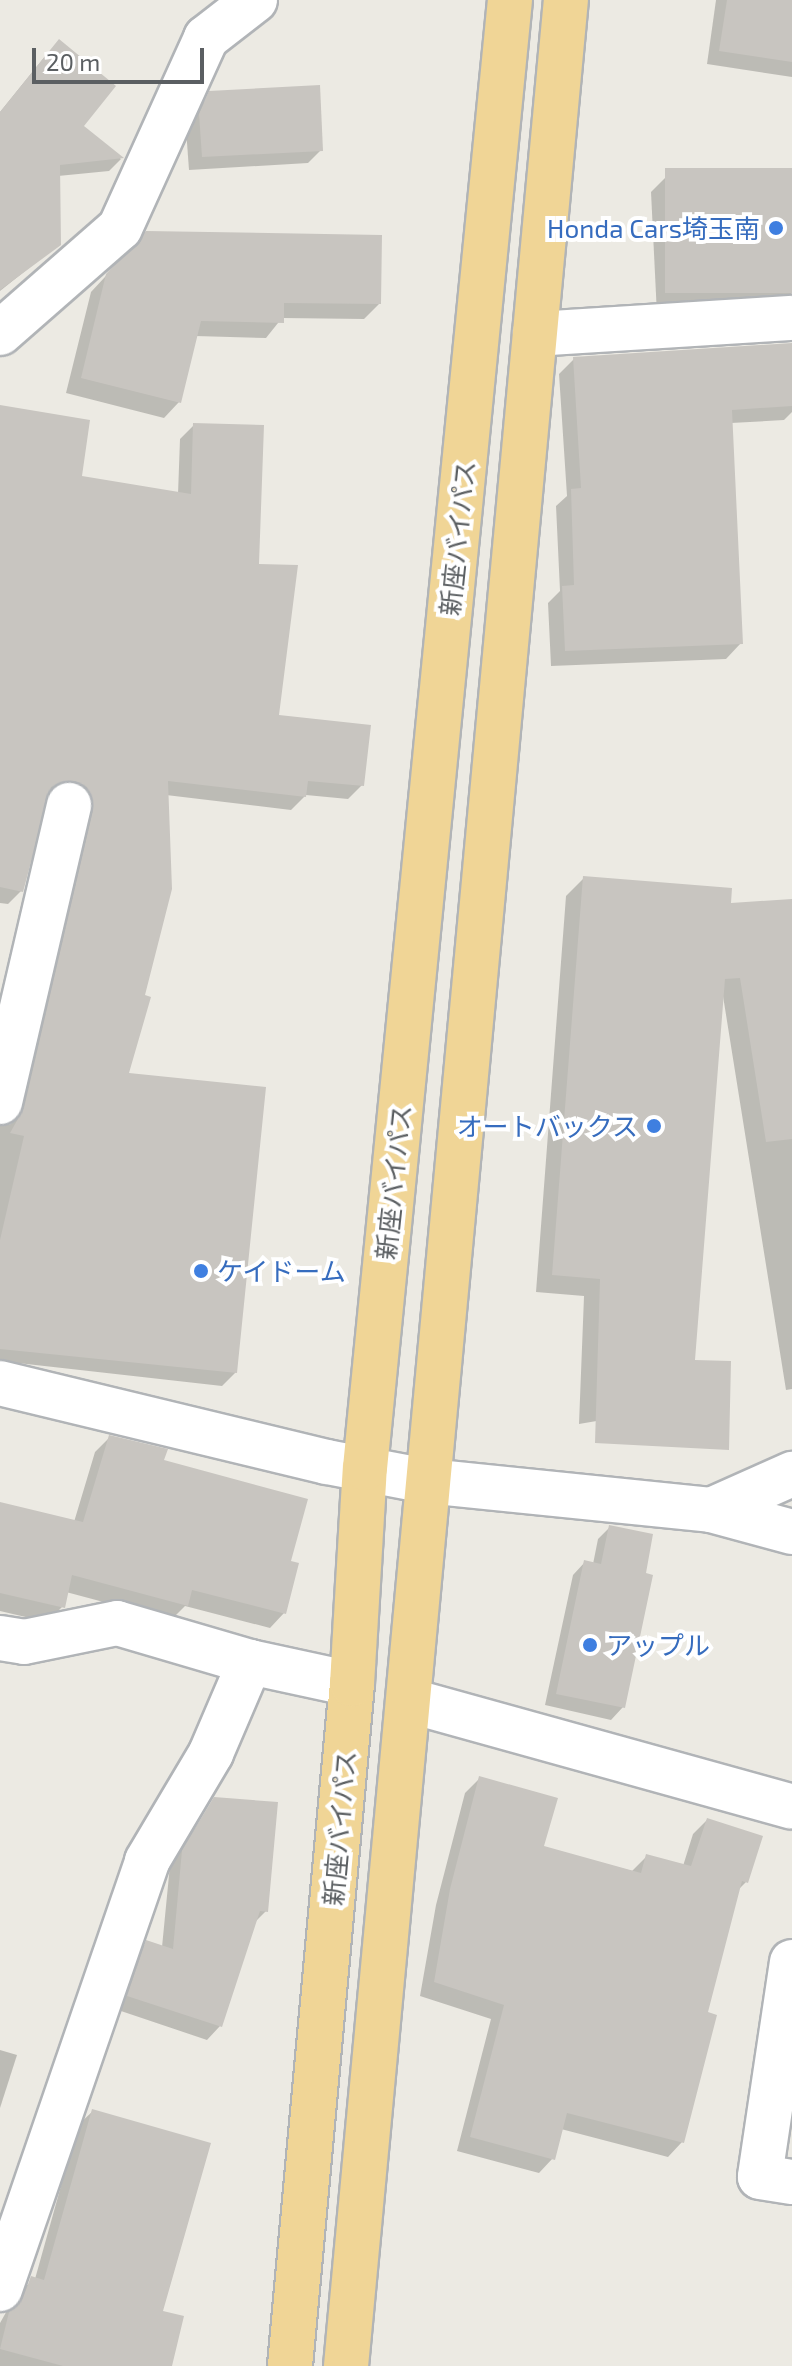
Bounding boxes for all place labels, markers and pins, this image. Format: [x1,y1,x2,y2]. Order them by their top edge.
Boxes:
place label: Honda Cars埼玉南 [547,212,760,244]
marker: Honda Cars埼玉南 [767,219,785,237]
place label: オートバックス [456,1110,638,1142]
marker: オートバックス [645,1117,663,1135]
place label: ケイドーム [217,1255,347,1287]
marker: ケイドーム [192,1262,210,1280]
place label: アップル [606,1629,710,1661]
marker: アップル [581,1636,599,1654]

